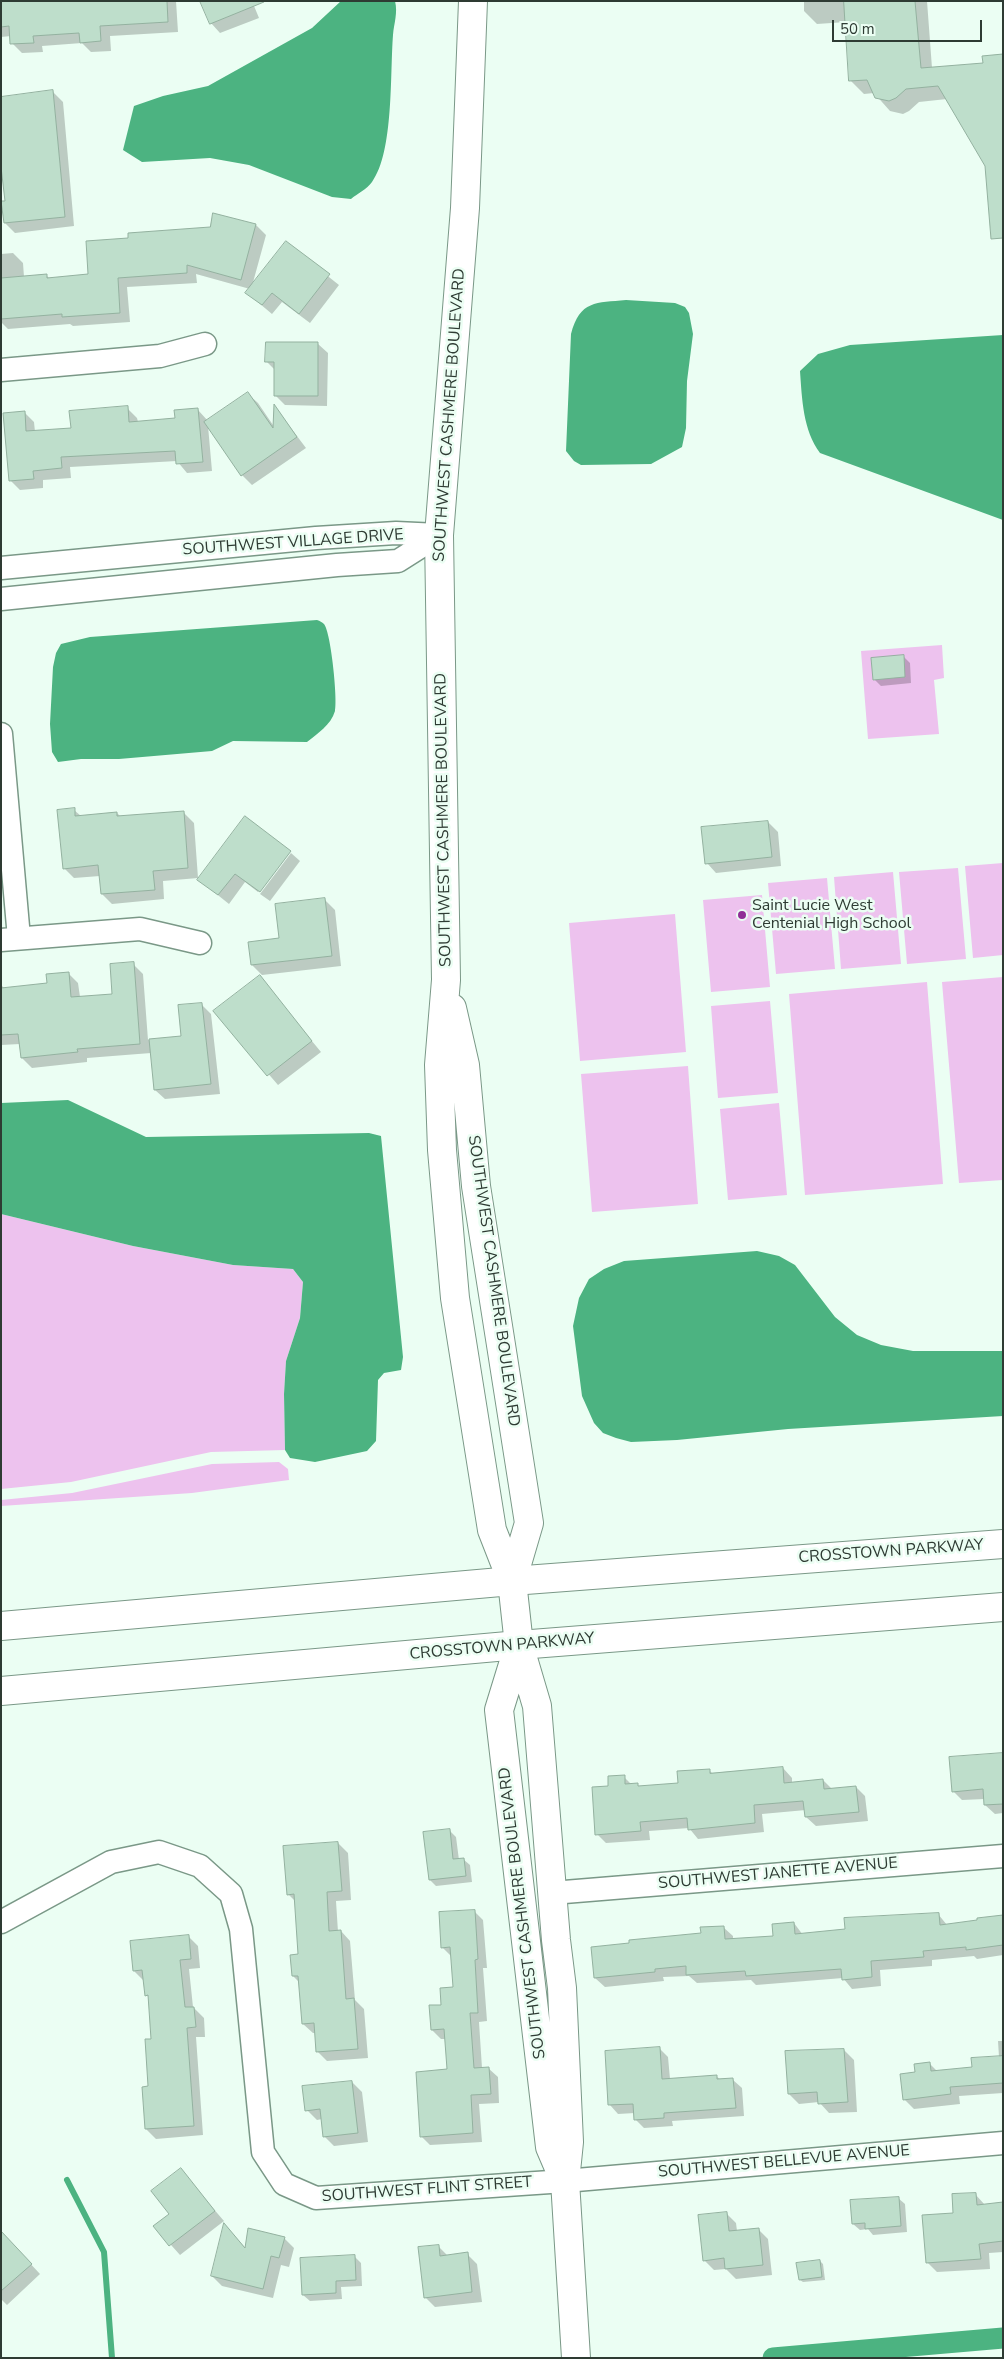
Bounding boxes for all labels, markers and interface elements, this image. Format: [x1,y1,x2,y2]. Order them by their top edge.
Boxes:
scale bar [834,10,984,42]
text: 50 m [840,19,875,39]
street label: SOUTHWEST CASHMERE BOULEVARD [430,268,470,562]
street label: SOUTHWEST VILLAGE DRIVE [182,526,404,560]
street label: SOUTHWEST CASHMERE BOULEVARD [432,673,456,967]
place label: Saint Lucie West Centenial High School [752,896,911,934]
marker: Saint Lucie West Centenial High School [736,909,748,921]
street label: SOUTHWEST CASHMERE BOULEVARD [463,1134,523,1428]
street label: CROSSTOWN PARKWAY [798,1536,984,1568]
street label: CROSSTOWN PARKWAY [409,1629,595,1665]
street label: SOUTHWEST CASHMERE BOULEVARD [496,1766,550,2060]
street label: SOUTHWEST JANETTE AVENUE [657,1854,899,1894]
street label: SOUTHWEST BELLEVUE AVENUE [657,2141,911,2183]
street label: SOUTHWEST FLINT STREET [321,2173,533,2207]

